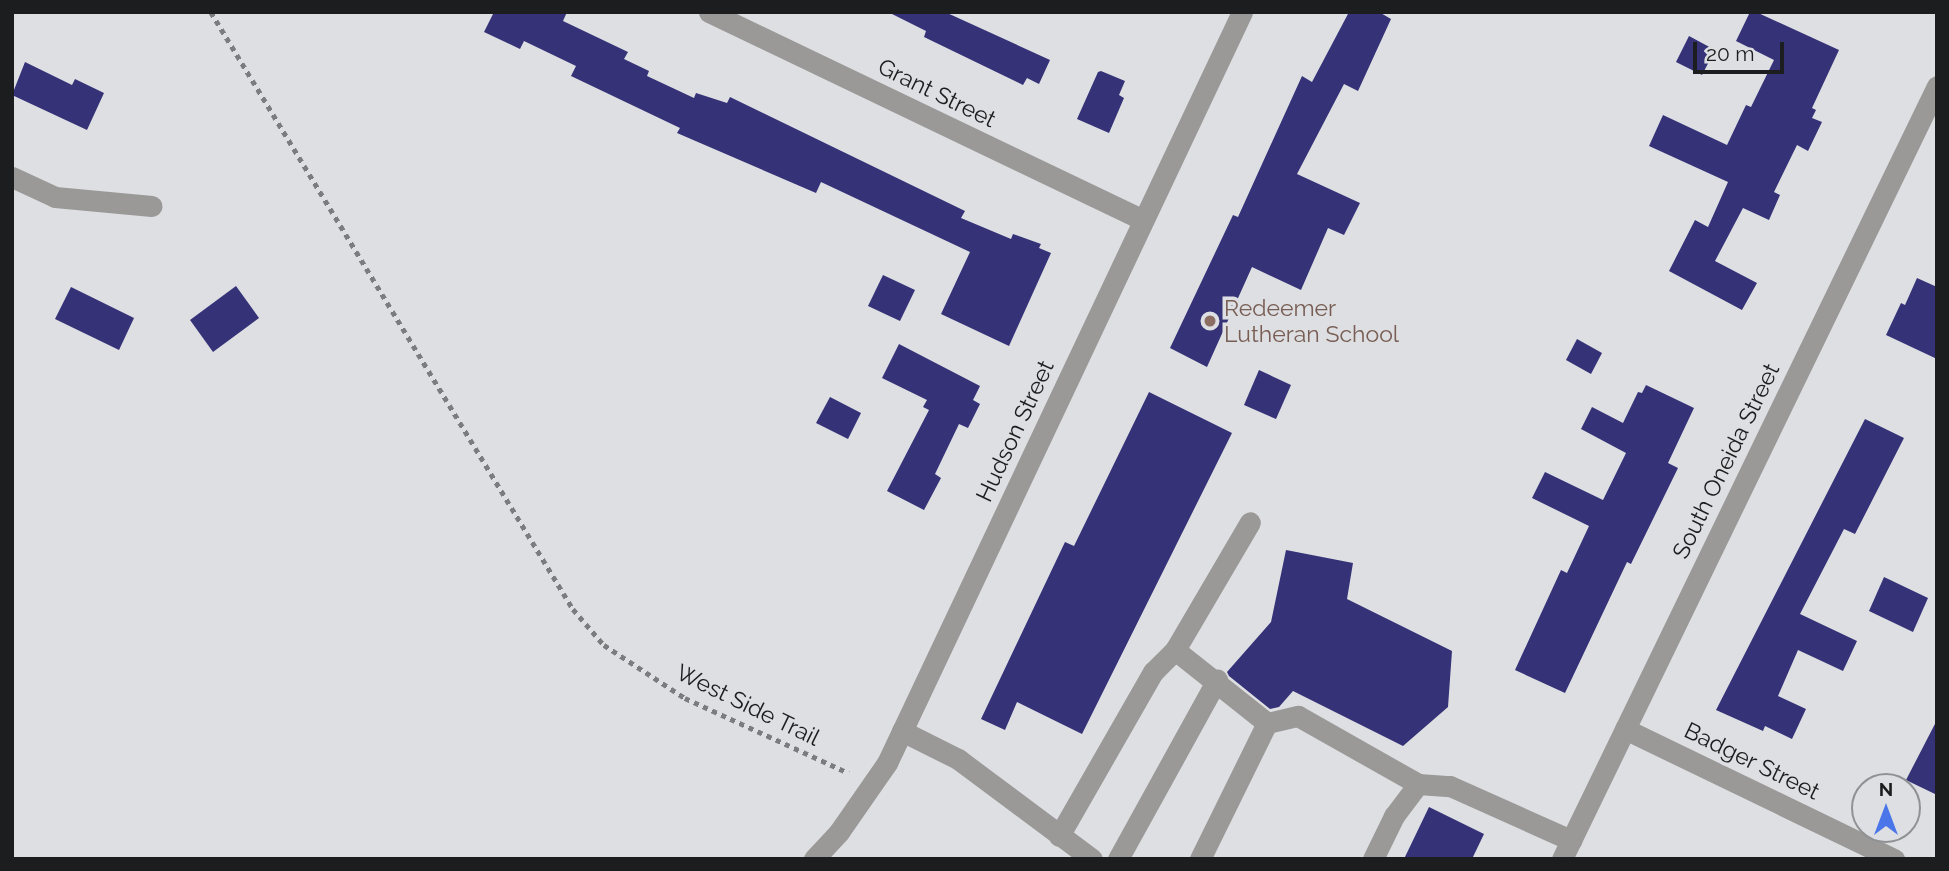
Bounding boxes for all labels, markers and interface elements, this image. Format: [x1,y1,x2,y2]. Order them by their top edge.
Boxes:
scale bar [1697,28,1788,72]
text: 20 m [1706,41,1754,66]
street label: Grant Street [874,53,1000,133]
place label: Redeemer Lutheran School [1224,294,1399,348]
marker: Redeemer Lutheran School [1202,313,1218,329]
street label: Hudson Street [970,356,1060,506]
street label: South Oneida Street [1667,359,1785,563]
street label: West Side Trail [671,658,825,752]
street label: Badger Street [1680,716,1824,806]
north arrow [1851,773,1921,843]
text: N [1879,778,1893,800]

